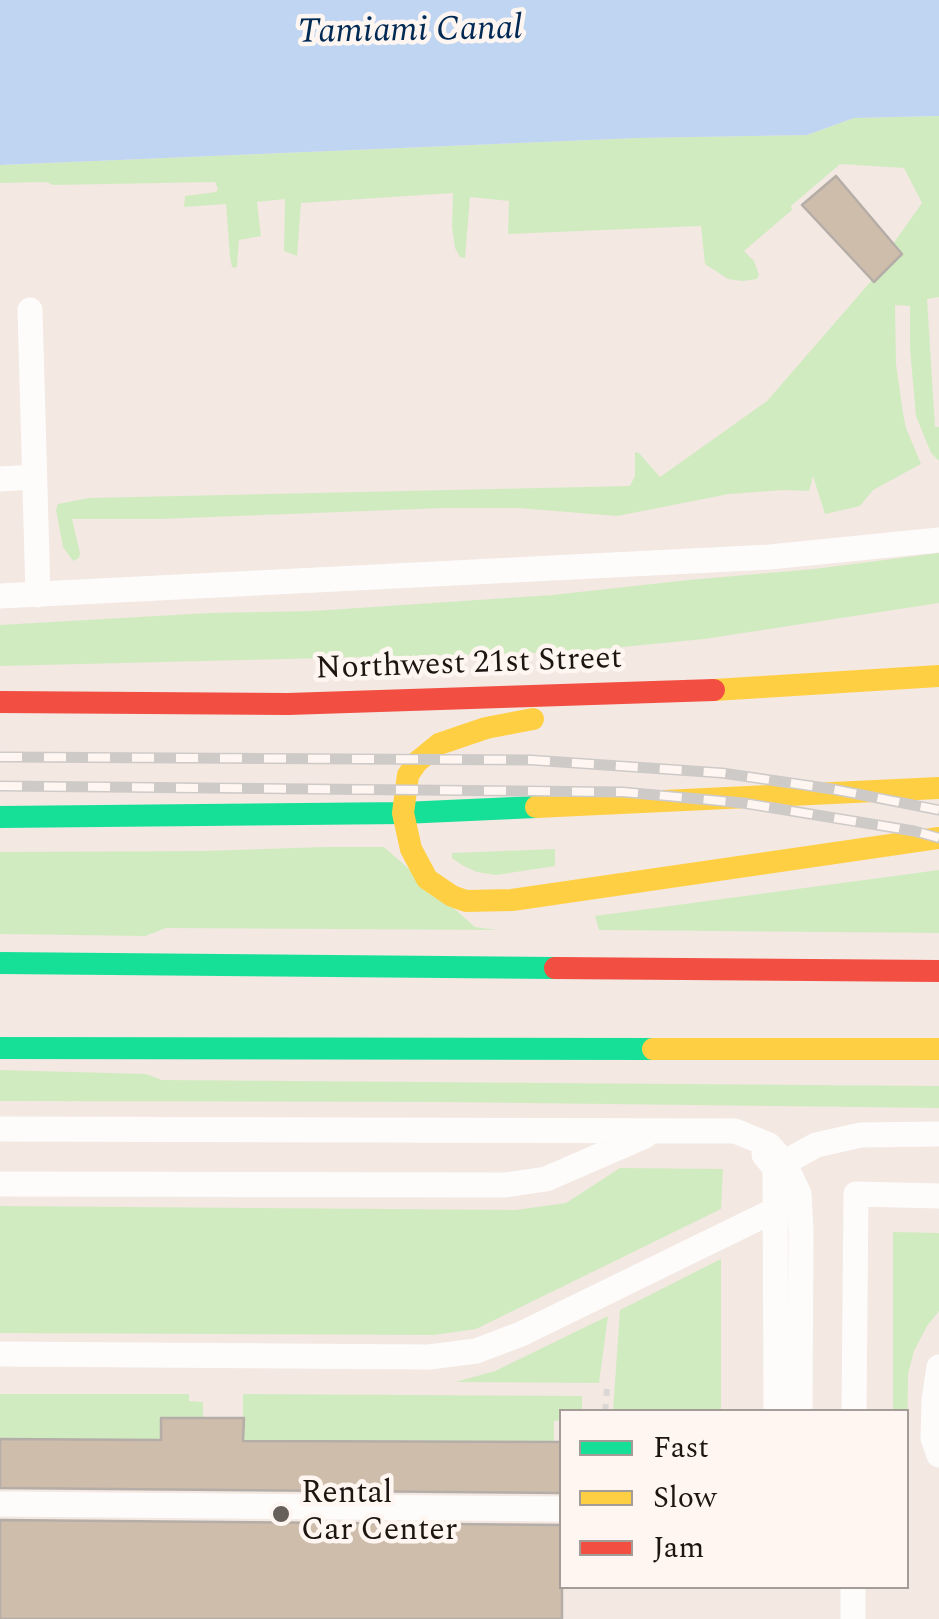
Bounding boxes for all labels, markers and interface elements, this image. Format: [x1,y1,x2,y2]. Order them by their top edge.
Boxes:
water label: Tamiami Canal [297,10,523,56]
street label: Northwest 21st Street [315,641,623,691]
legend [559,1409,909,1589]
text: Fast [653,1425,709,1471]
text: Slow [653,1475,717,1521]
place label: Rental Car Center [301,1477,457,1552]
marker: Rental Car Center [270,1503,292,1525]
text: Jam [653,1525,704,1571]

